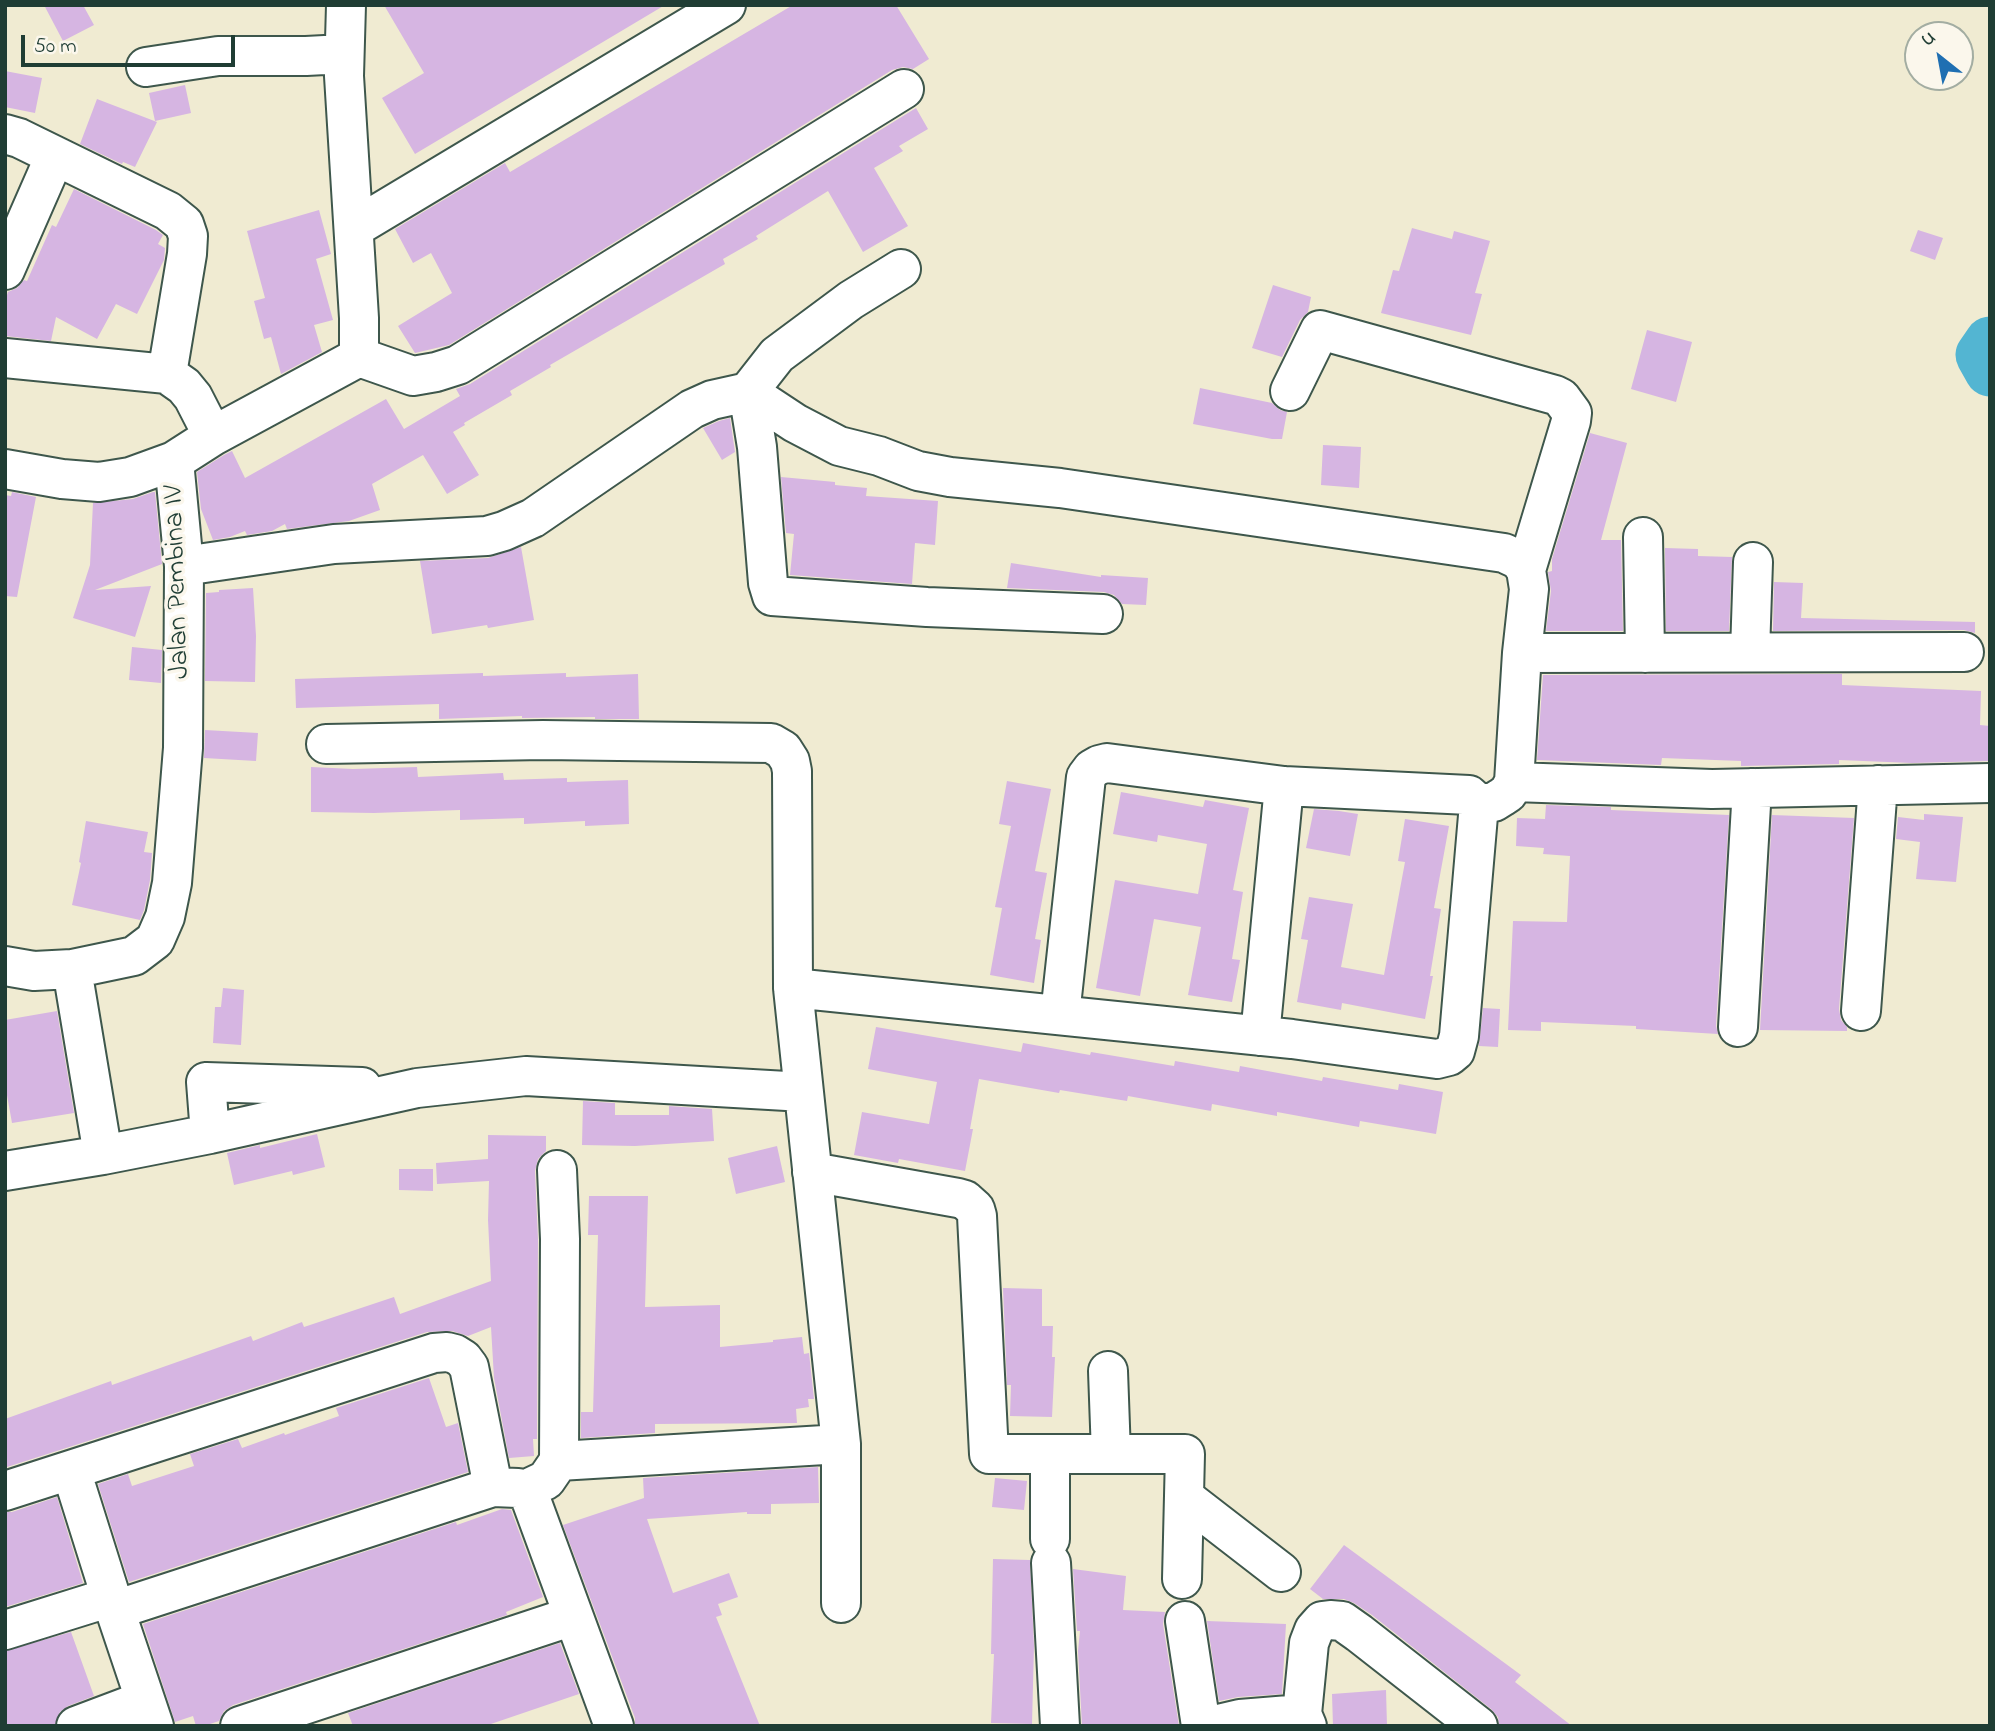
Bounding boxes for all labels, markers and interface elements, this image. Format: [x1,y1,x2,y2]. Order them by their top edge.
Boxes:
scale bar [24,21,238,65]
north arrow [1904,21,1974,91]
text: U [1917,25,1941,54]
text: 50 m [34,32,77,62]
street label: Jalan Pembina IV [159,485,199,679]

